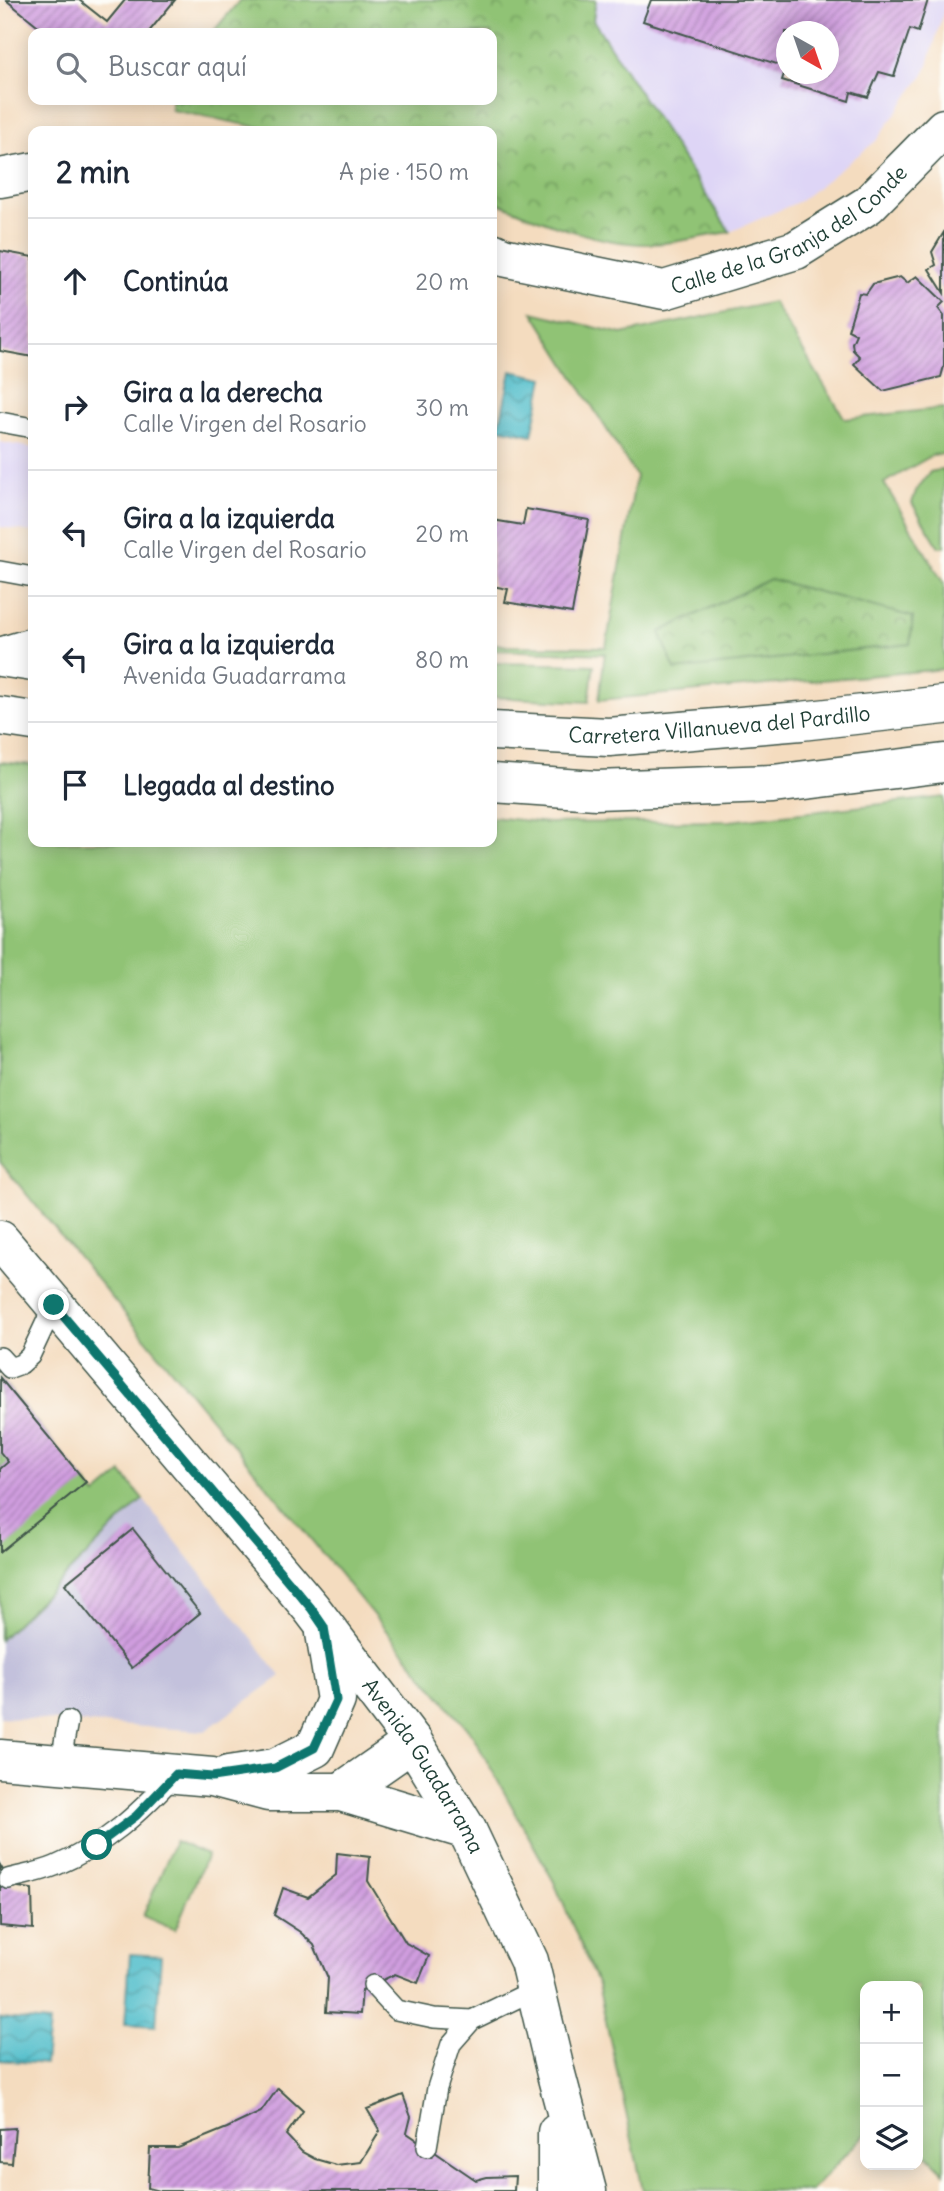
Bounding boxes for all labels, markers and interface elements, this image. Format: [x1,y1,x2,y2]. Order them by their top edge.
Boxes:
north arrow [776,21,839,84]
search box [28,28,497,105]
icon: search [52,48,90,86]
text: Buscar aquí [108,50,247,83]
text: 2 min [56,153,130,191]
text: A pie · 150 m [339,157,469,186]
street label: Calle de la Granja del Conde [667,159,913,300]
icon: ahead [56,262,94,300]
text: Continúa [123,265,229,298]
text: 20 m [416,267,469,296]
text: Gira a la derecha [123,376,323,409]
icon: right [56,388,94,426]
text: 30 m [415,393,469,422]
text: Calle Virgen del Rosario [123,409,367,438]
text: Gira a la izquierda [123,502,335,535]
icon: left [56,514,94,552]
text: 20 m [416,519,469,548]
text: Calle Virgen del Rosario [123,535,367,564]
text: Gira a la izquierda [123,628,335,661]
icon: left [56,640,94,678]
text: 80 m [415,645,469,674]
text: Avenida Guadarrama [123,661,346,690]
street label: Carretera Villanueva del Pardillo [568,699,872,750]
icon: arrive [56,766,94,804]
text: Llegada al destino [123,769,335,802]
route end [38,1289,69,1320]
street label: Avenida Guadarrama [356,1673,490,1858]
route start [81,1829,112,1860]
map controls [860,1981,923,2170]
button: + [860,1981,923,2044]
button: − [860,2044,923,2107]
button: layers [860,2107,923,2170]

